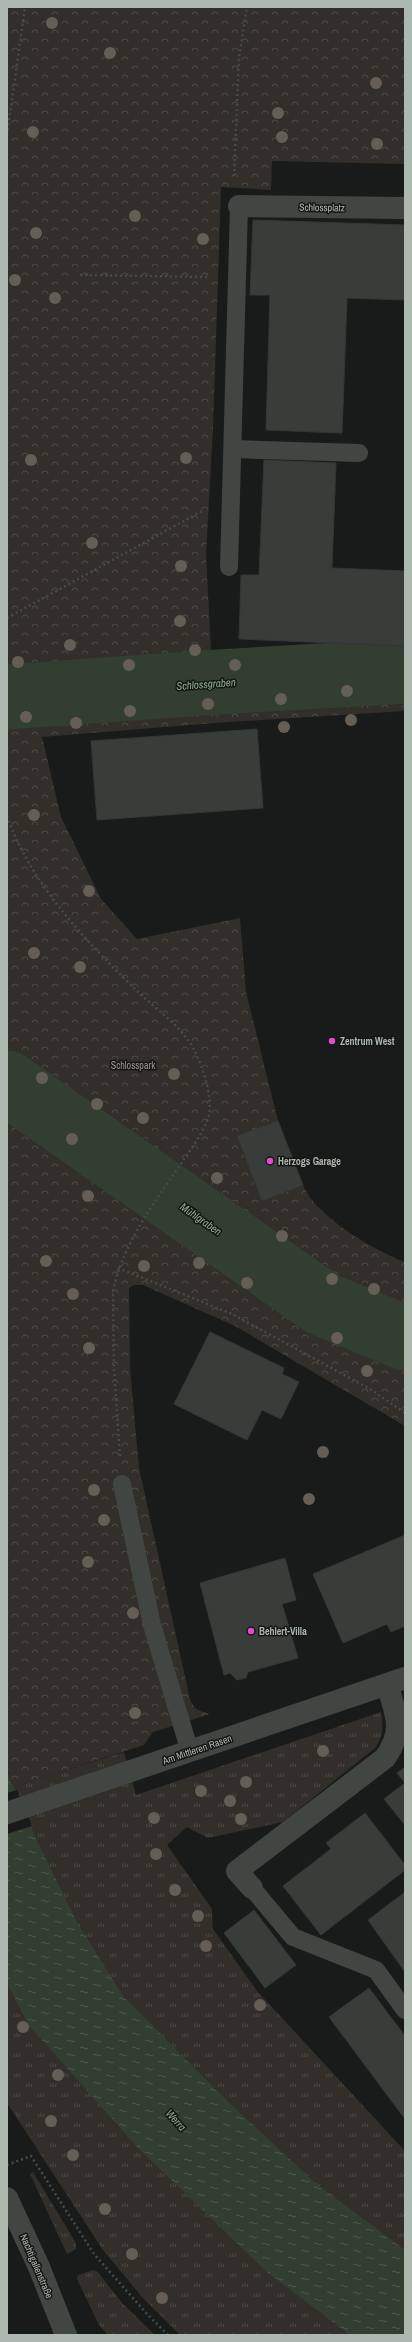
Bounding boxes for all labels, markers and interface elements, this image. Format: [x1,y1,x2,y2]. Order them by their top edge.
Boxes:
street label: Schlossplatz [299,201,345,214]
water label: Schlossgraben [176,675,236,693]
place label: Zentrum West [340,1035,395,1048]
marker: Zentrum West [327,1036,337,1046]
park label: Schlosspark [111,1059,156,1072]
place label: Herzogs Garage [278,1155,341,1168]
marker: Herzogs Garage [265,1156,275,1166]
water label: Mühlgraben [177,1200,225,1238]
place label: Behlert-Villa [259,1625,307,1638]
marker: Behlert-Villa [246,1626,256,1636]
street label: Am Mittleren Rasen [160,1732,234,1768]
water label: Werra [163,2106,189,2134]
street label: Nachtigallenstraße [17,2232,56,2301]

